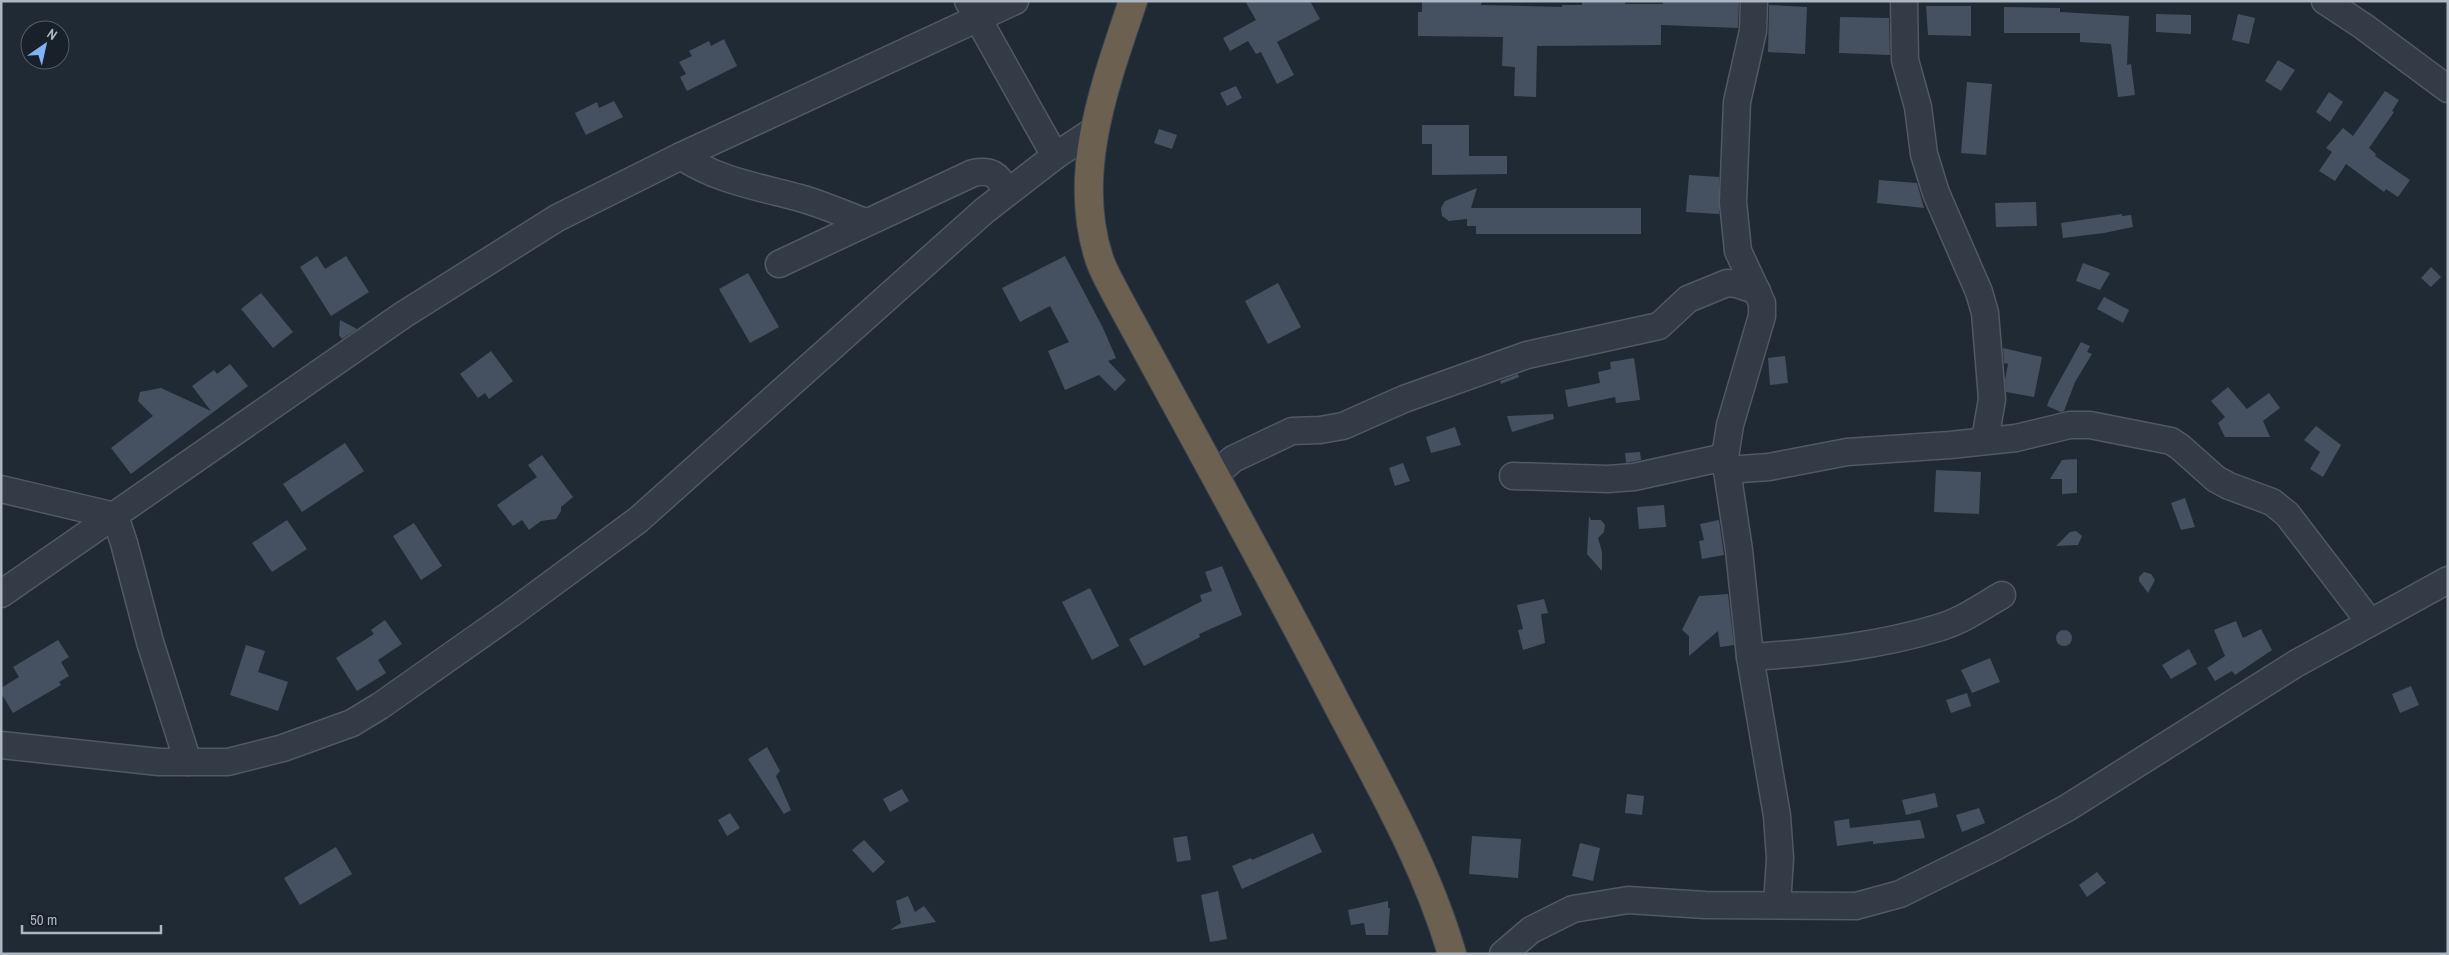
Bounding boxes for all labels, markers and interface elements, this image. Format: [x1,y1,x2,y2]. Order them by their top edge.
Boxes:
north arrow [20,20,70,70]
text: N [44,24,61,44]
scale bar [22,902,161,934]
text: 50 m [30,909,57,930]

